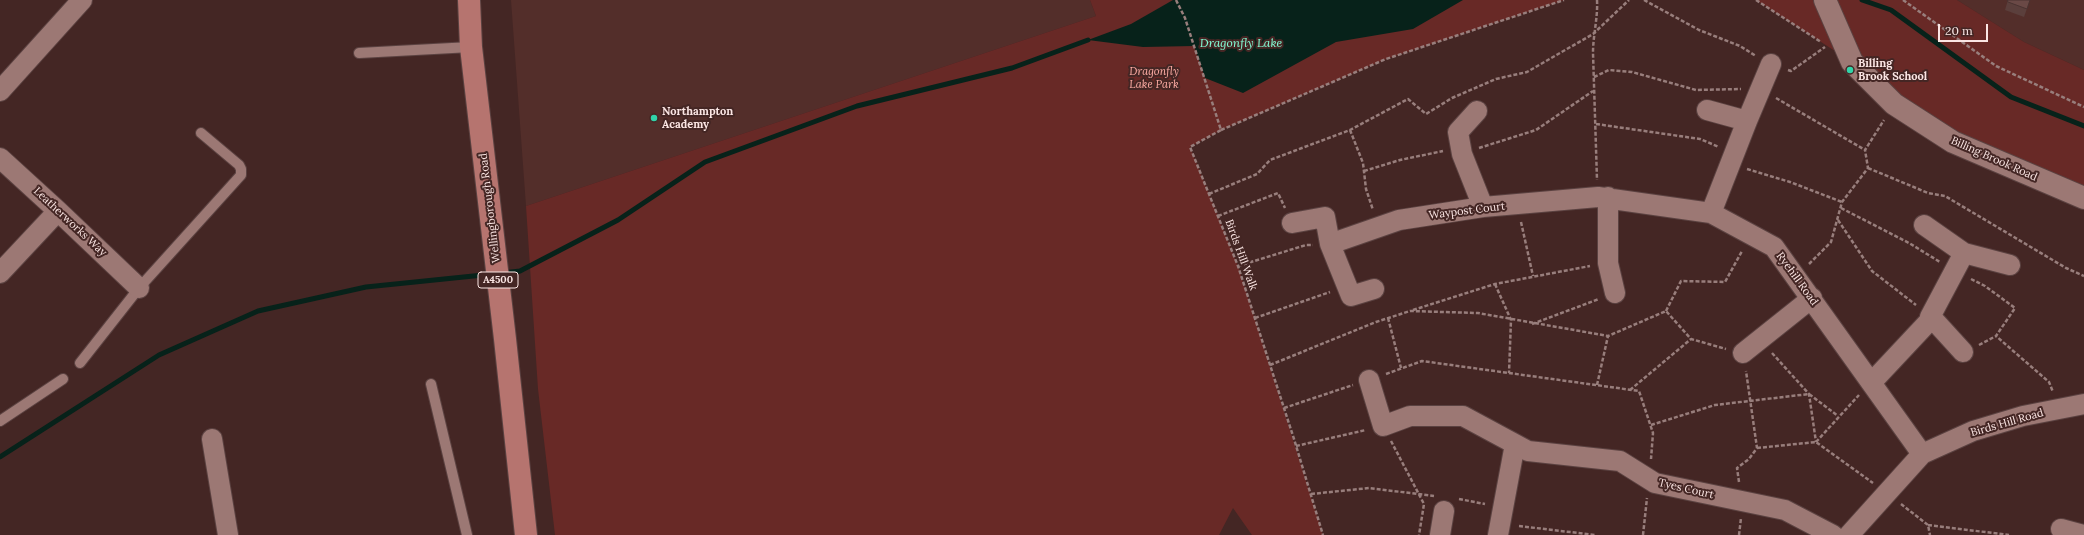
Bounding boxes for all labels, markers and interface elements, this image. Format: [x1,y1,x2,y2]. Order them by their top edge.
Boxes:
scale bar [1940,16,1990,42]
text: 20 m [1945,23,1973,38]
water label: Dragonfly Lake [1200,37,1282,51]
place label: Billing Brook School [1858,57,1927,83]
park label: Dragonfly Lake Park [1129,65,1179,91]
marker: Billing Brook School [1845,65,1855,75]
place label: Northampton Academy [662,105,733,131]
marker: Northampton Academy [649,113,659,123]
street label: Billing Brook Road [1949,134,2039,184]
street label: Wellingborough Road [477,152,503,264]
street label: Leatherworks Way [31,185,109,259]
street label: Waypost Court [1428,200,1506,222]
street label: Birds Hill Walk [1222,218,1260,292]
street label: Ryehill Road [1773,250,1821,308]
road number: A4500 [478,272,518,288]
street label: Birds Hill Road [1969,406,2045,440]
street label: Tyes Court [1657,476,1715,502]

